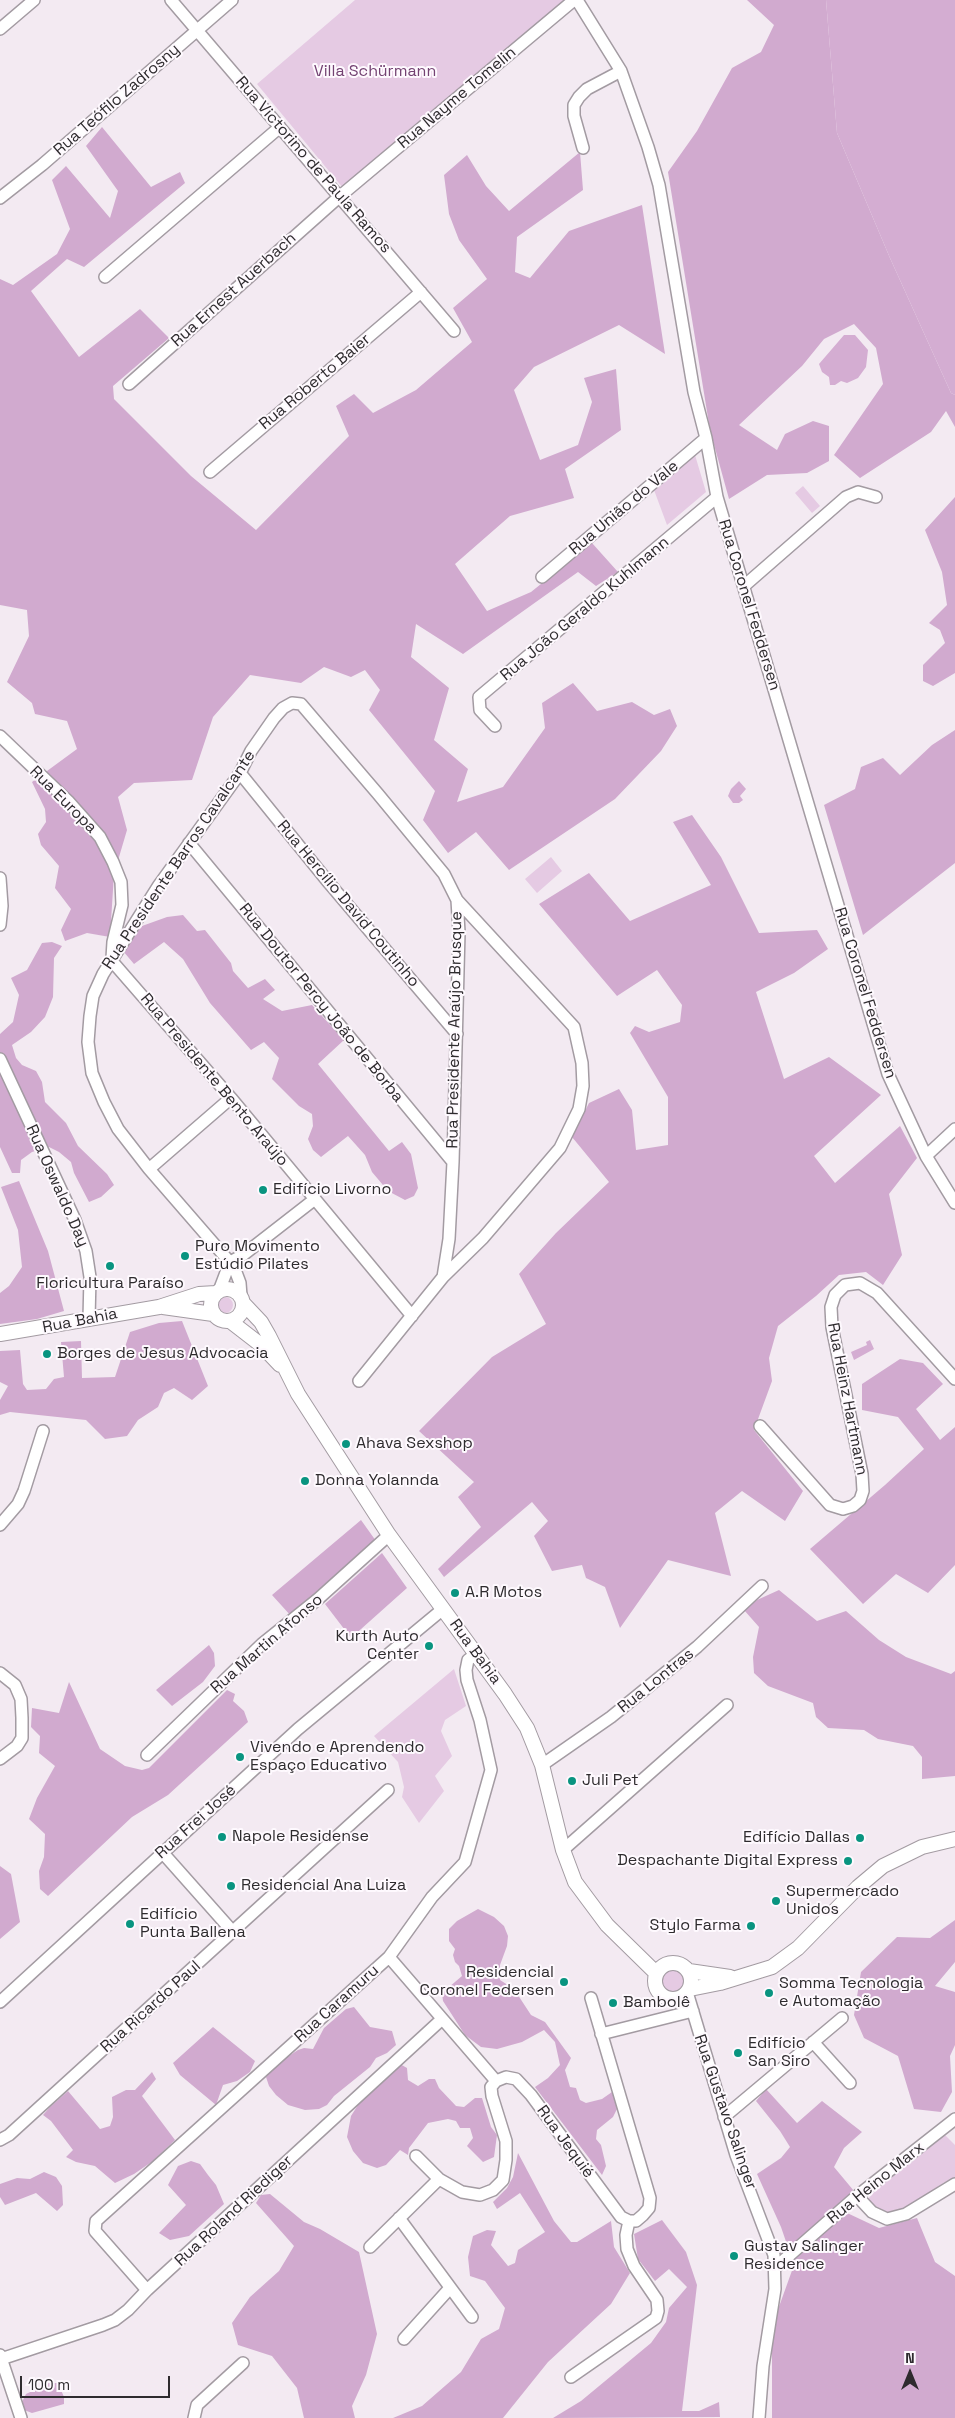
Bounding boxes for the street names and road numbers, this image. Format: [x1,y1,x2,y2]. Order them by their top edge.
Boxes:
street label: Rua Teófilo Zadrosny [50,40,184,160]
street label: Rua Nayme Tomelin [394,43,520,153]
street label: Rua Victorino de Paula Ramos [231,73,395,257]
street label: Rua Ernest Auerbach [168,229,300,351]
street label: Rua Roberto Baier [255,330,375,434]
street label: Rua União do Vale [565,457,683,559]
street label: Rua Coronel Feddersen [714,517,784,693]
street label: Rua João Geraldo Kuhlmann [497,533,673,685]
street label: Rua Presidente Barros Cavalcante [98,747,260,973]
street label: Rua Europa [25,762,101,838]
street label: Rua Hercílio David Coutinho [273,817,423,991]
street label: Rua Doutor Percy João de Borba [235,900,407,1106]
street label: Rua Coronel Feddersen [830,905,900,1081]
street label: Rua Presidente Araújo Brusque [443,911,467,1149]
street label: Rua Presidente Bento Araújo [136,990,292,1170]
street label: Rua Oswaldo Day [21,1122,93,1250]
street label: Rua Bahia [41,1304,119,1338]
street label: Rua Heinz Hartmann [823,1321,871,1477]
street label: Rua Martin Afonso [207,1590,327,1698]
street label: Rua Bahia [445,1616,505,1688]
street label: Rua Lontras [614,1645,698,1717]
street label: Rua Frei José [152,1781,240,1863]
street label: Rua Ricardo Paul [97,1957,205,2057]
street label: Rua Caramuru [291,1961,383,2047]
street label: Rua Gustavo Salinger [689,2032,761,2192]
street label: Rua Jequié [532,2102,598,2182]
street label: Rua Heino Marx [824,2138,928,2228]
street label: Rua Roland Riediger [171,2151,297,2271]

